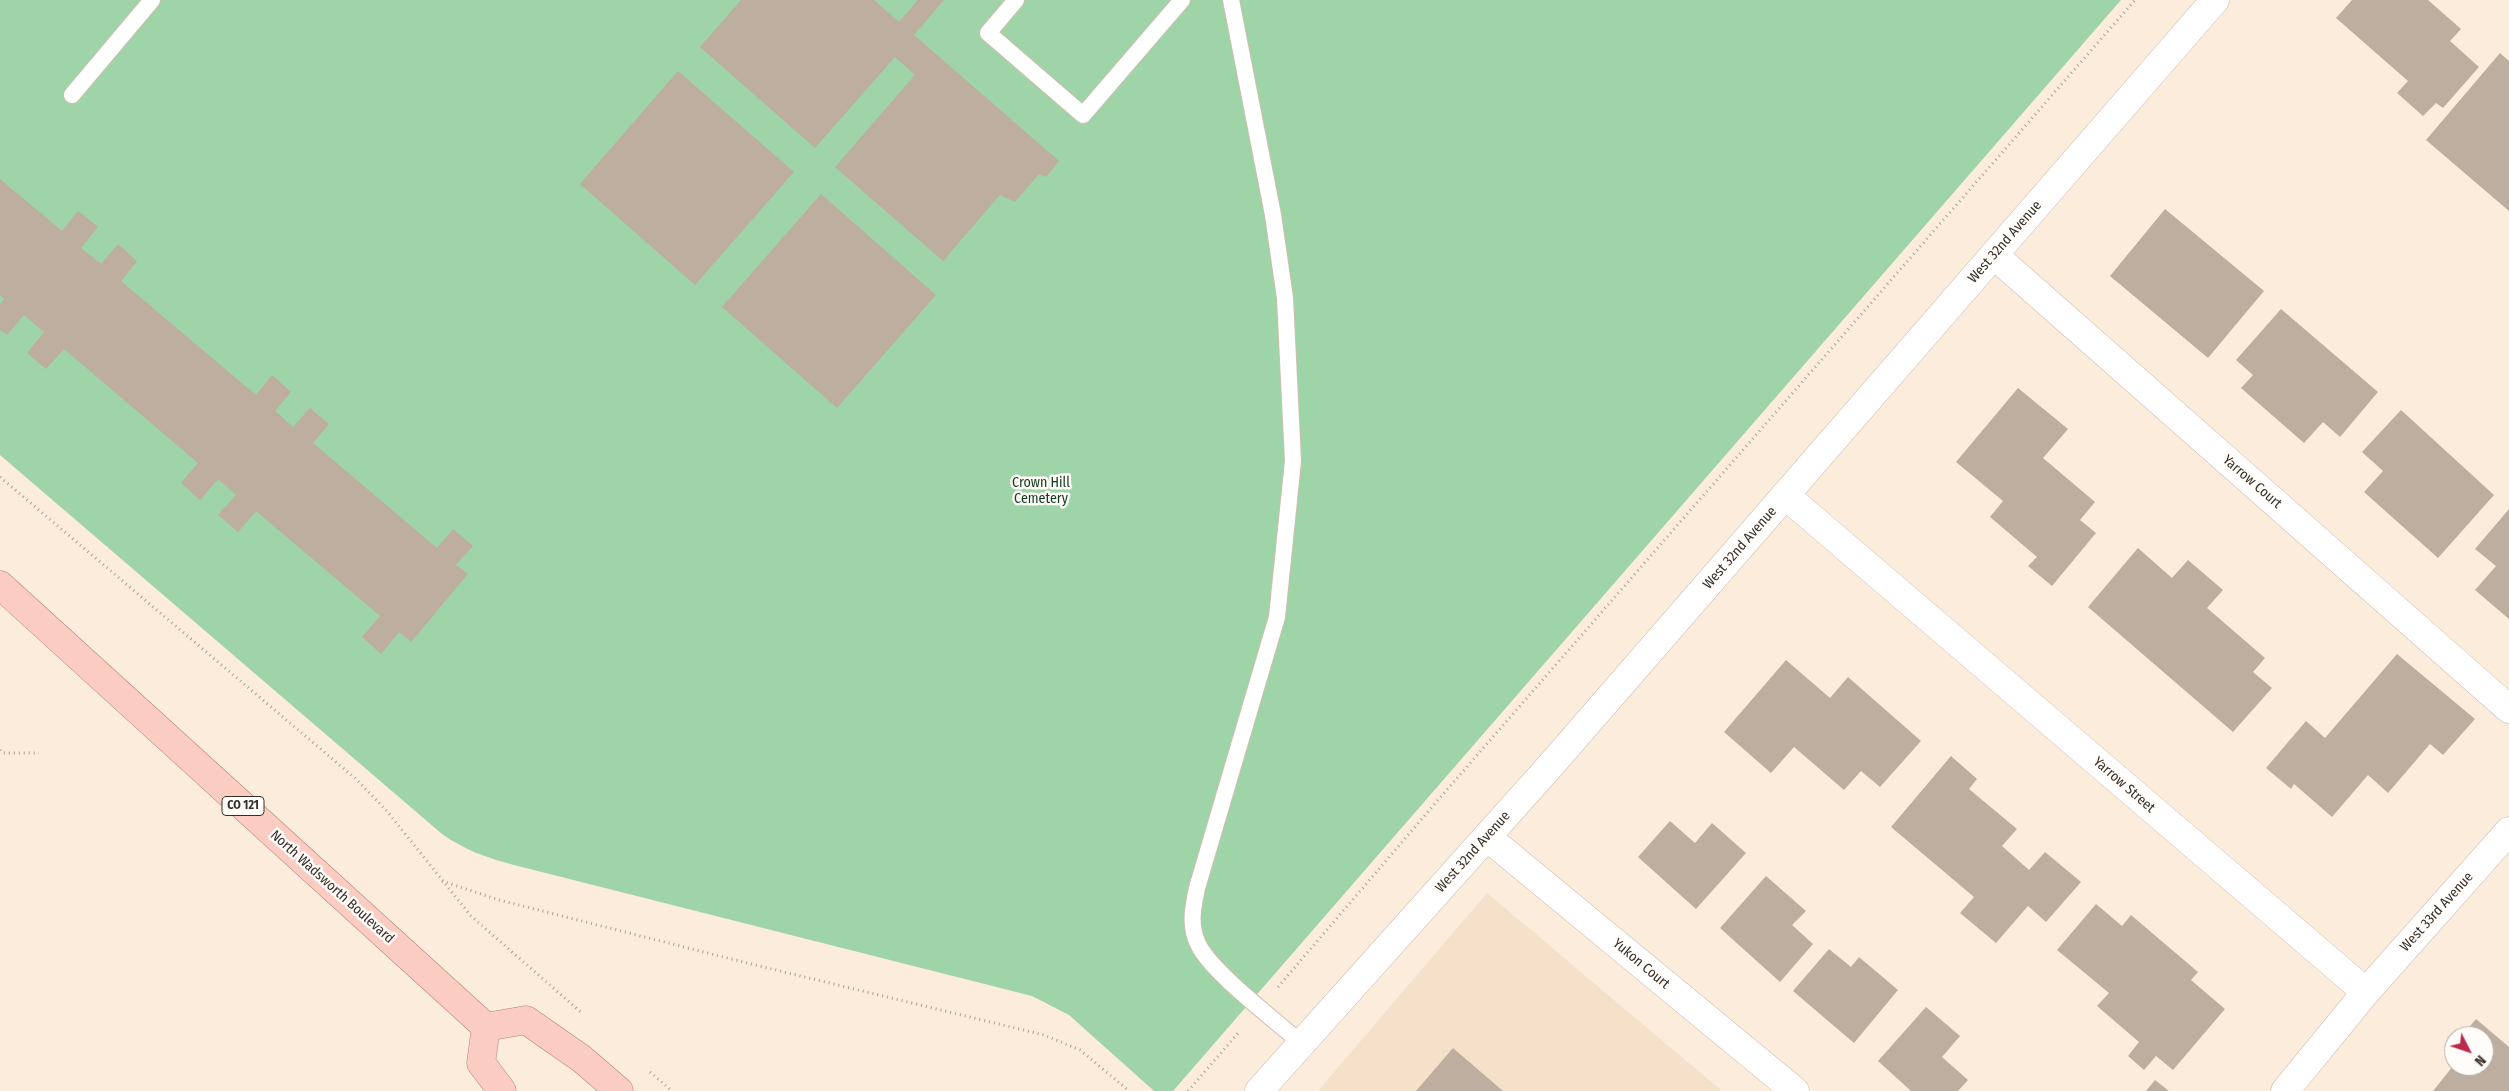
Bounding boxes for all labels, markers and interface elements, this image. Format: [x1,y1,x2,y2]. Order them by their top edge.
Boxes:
street label: West 32nd Avenue [1965,197,2045,287]
street label: Yarrow Court [2219,452,2285,512]
park label: Crown Hill Cemetery [1012,475,1070,508]
street label: West 32nd Avenue [1700,503,1780,593]
street label: Yarrow Street [2090,754,2158,816]
road number: CO 121 [222,796,264,816]
street label: West 32nd Avenue [1432,808,1514,896]
street label: North Wadsworth Boulevard [267,827,397,947]
street label: West 33rd Avenue [2397,869,2477,955]
street label: Yukon Court [1609,935,1673,993]
north arrow [2444,1026,2494,1076]
text: N [2471,1052,2489,1069]

